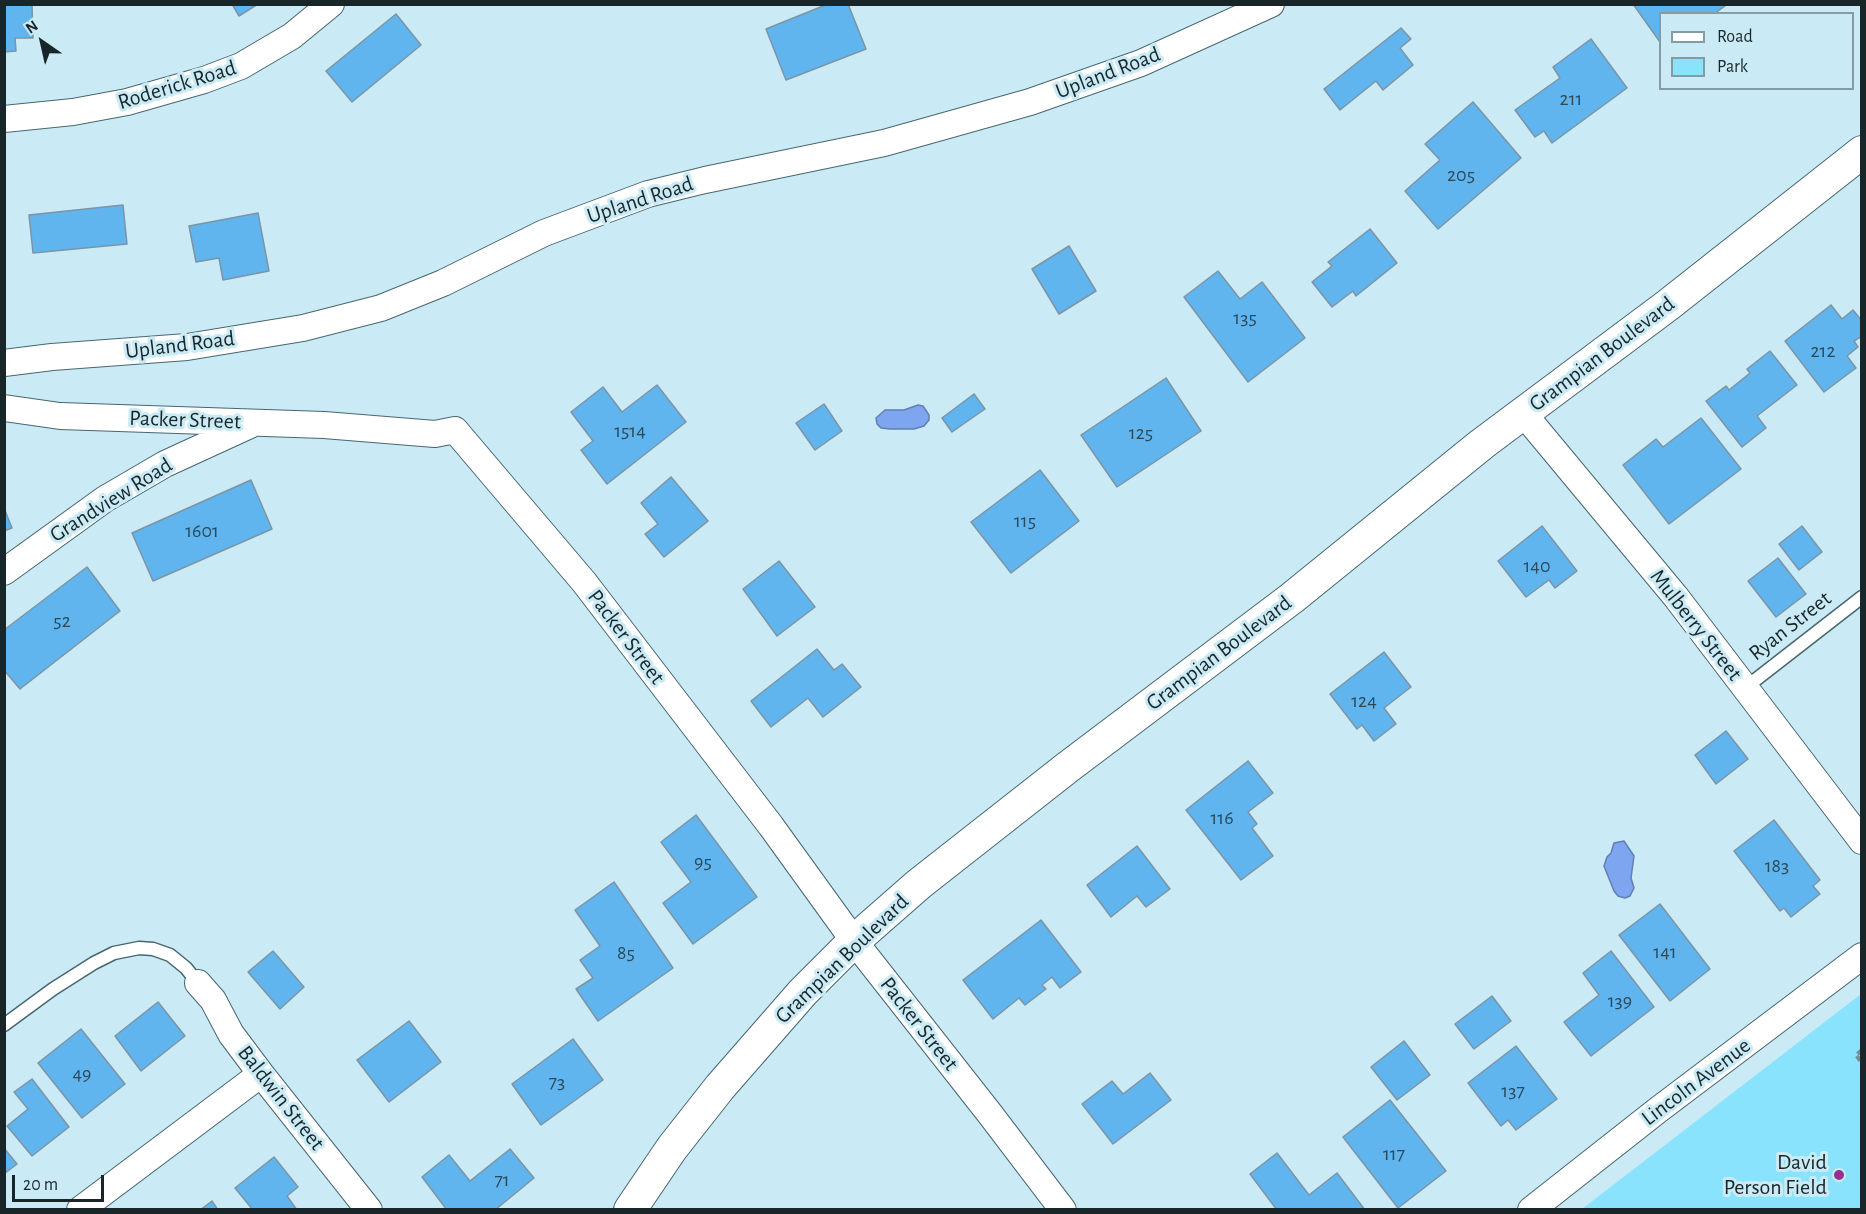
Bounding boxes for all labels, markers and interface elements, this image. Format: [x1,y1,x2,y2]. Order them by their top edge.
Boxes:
north arrow [12,12,72,72]
legend [1659,12,1854,90]
text: N [23,17,41,37]
text: Road [1717,28,1753,46]
street label: Upland Road [1052,41,1164,105]
street label: Roderick Road [115,55,239,115]
text: Park [1717,58,1748,76]
house number: 211 [1560,87,1582,111]
house number: 205 [1447,163,1475,187]
street label: Upland Road [584,170,696,230]
street label: Grampian Boulevard [1524,291,1680,417]
house number: 135 [1233,306,1257,330]
street label: Upland Road [124,325,236,365]
house number: 212 [1810,339,1836,363]
street label: Packer Street [129,405,241,435]
house number: 1514 [614,419,646,443]
house number: 125 [1129,421,1153,445]
street label: Grandview Road [45,452,177,548]
house number: 115 [1014,509,1036,533]
house number: 1601 [185,519,219,543]
house number: 140 [1523,554,1551,578]
street label: Mulberry Street [1644,564,1748,686]
street label: Packer Street [582,584,670,690]
street label: Ryan Street [1743,586,1837,666]
street label: Grampian Boulevard [1141,590,1297,716]
house number: 52 [53,609,71,633]
house number: 124 [1351,689,1377,713]
house number: 116 [1210,806,1234,830]
house number: 95 [694,850,712,874]
house number: 183 [1765,854,1789,878]
street label: Grampian Boulevard [770,889,914,1029]
house number: 141 [1653,940,1677,964]
house number: 85 [617,941,635,965]
street label: Packer Street [874,972,964,1076]
house number: 139 [1608,989,1632,1013]
street label: Lincoln Avenue [1636,1032,1756,1132]
street label: Baldwin Street [232,1040,330,1156]
house number: 49 [72,1062,92,1086]
house number: 73 [549,1070,565,1094]
house number: 137 [1501,1079,1525,1103]
house number: 117 [1383,1142,1405,1166]
place label: David Person Field [1724,1149,1827,1200]
scale bar [15,1163,106,1201]
house number: 71 [494,1168,510,1192]
marker: David Person Field [1832,1168,1846,1182]
text: 20 m [23,1176,58,1194]

